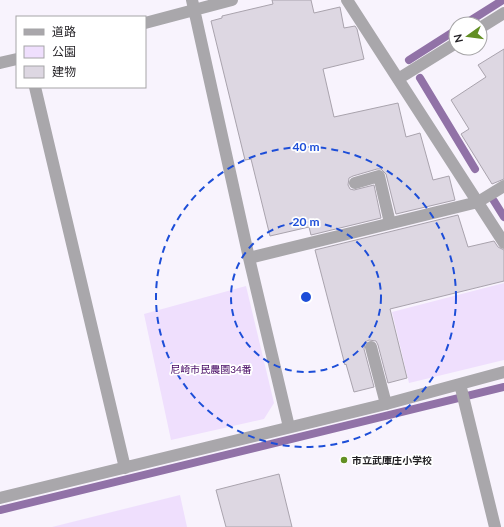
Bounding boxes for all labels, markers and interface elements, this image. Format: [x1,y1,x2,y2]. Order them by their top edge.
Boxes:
legend [16,16,146,88]
north arrow [448,16,488,56]
text: 道路 [52,24,76,39]
text: N [450,33,465,44]
text: 公園 [52,44,76,59]
text: 建物 [52,64,76,79]
text: 40 m [293,139,319,154]
text: 20 m [293,214,319,229]
centre of rings [299,290,313,304]
park label: 尼崎市民農園34番 [170,363,252,375]
place label: 市立武庫庄小学校 [352,454,432,466]
marker: 市立武庫庄小学校 [339,455,349,465]

